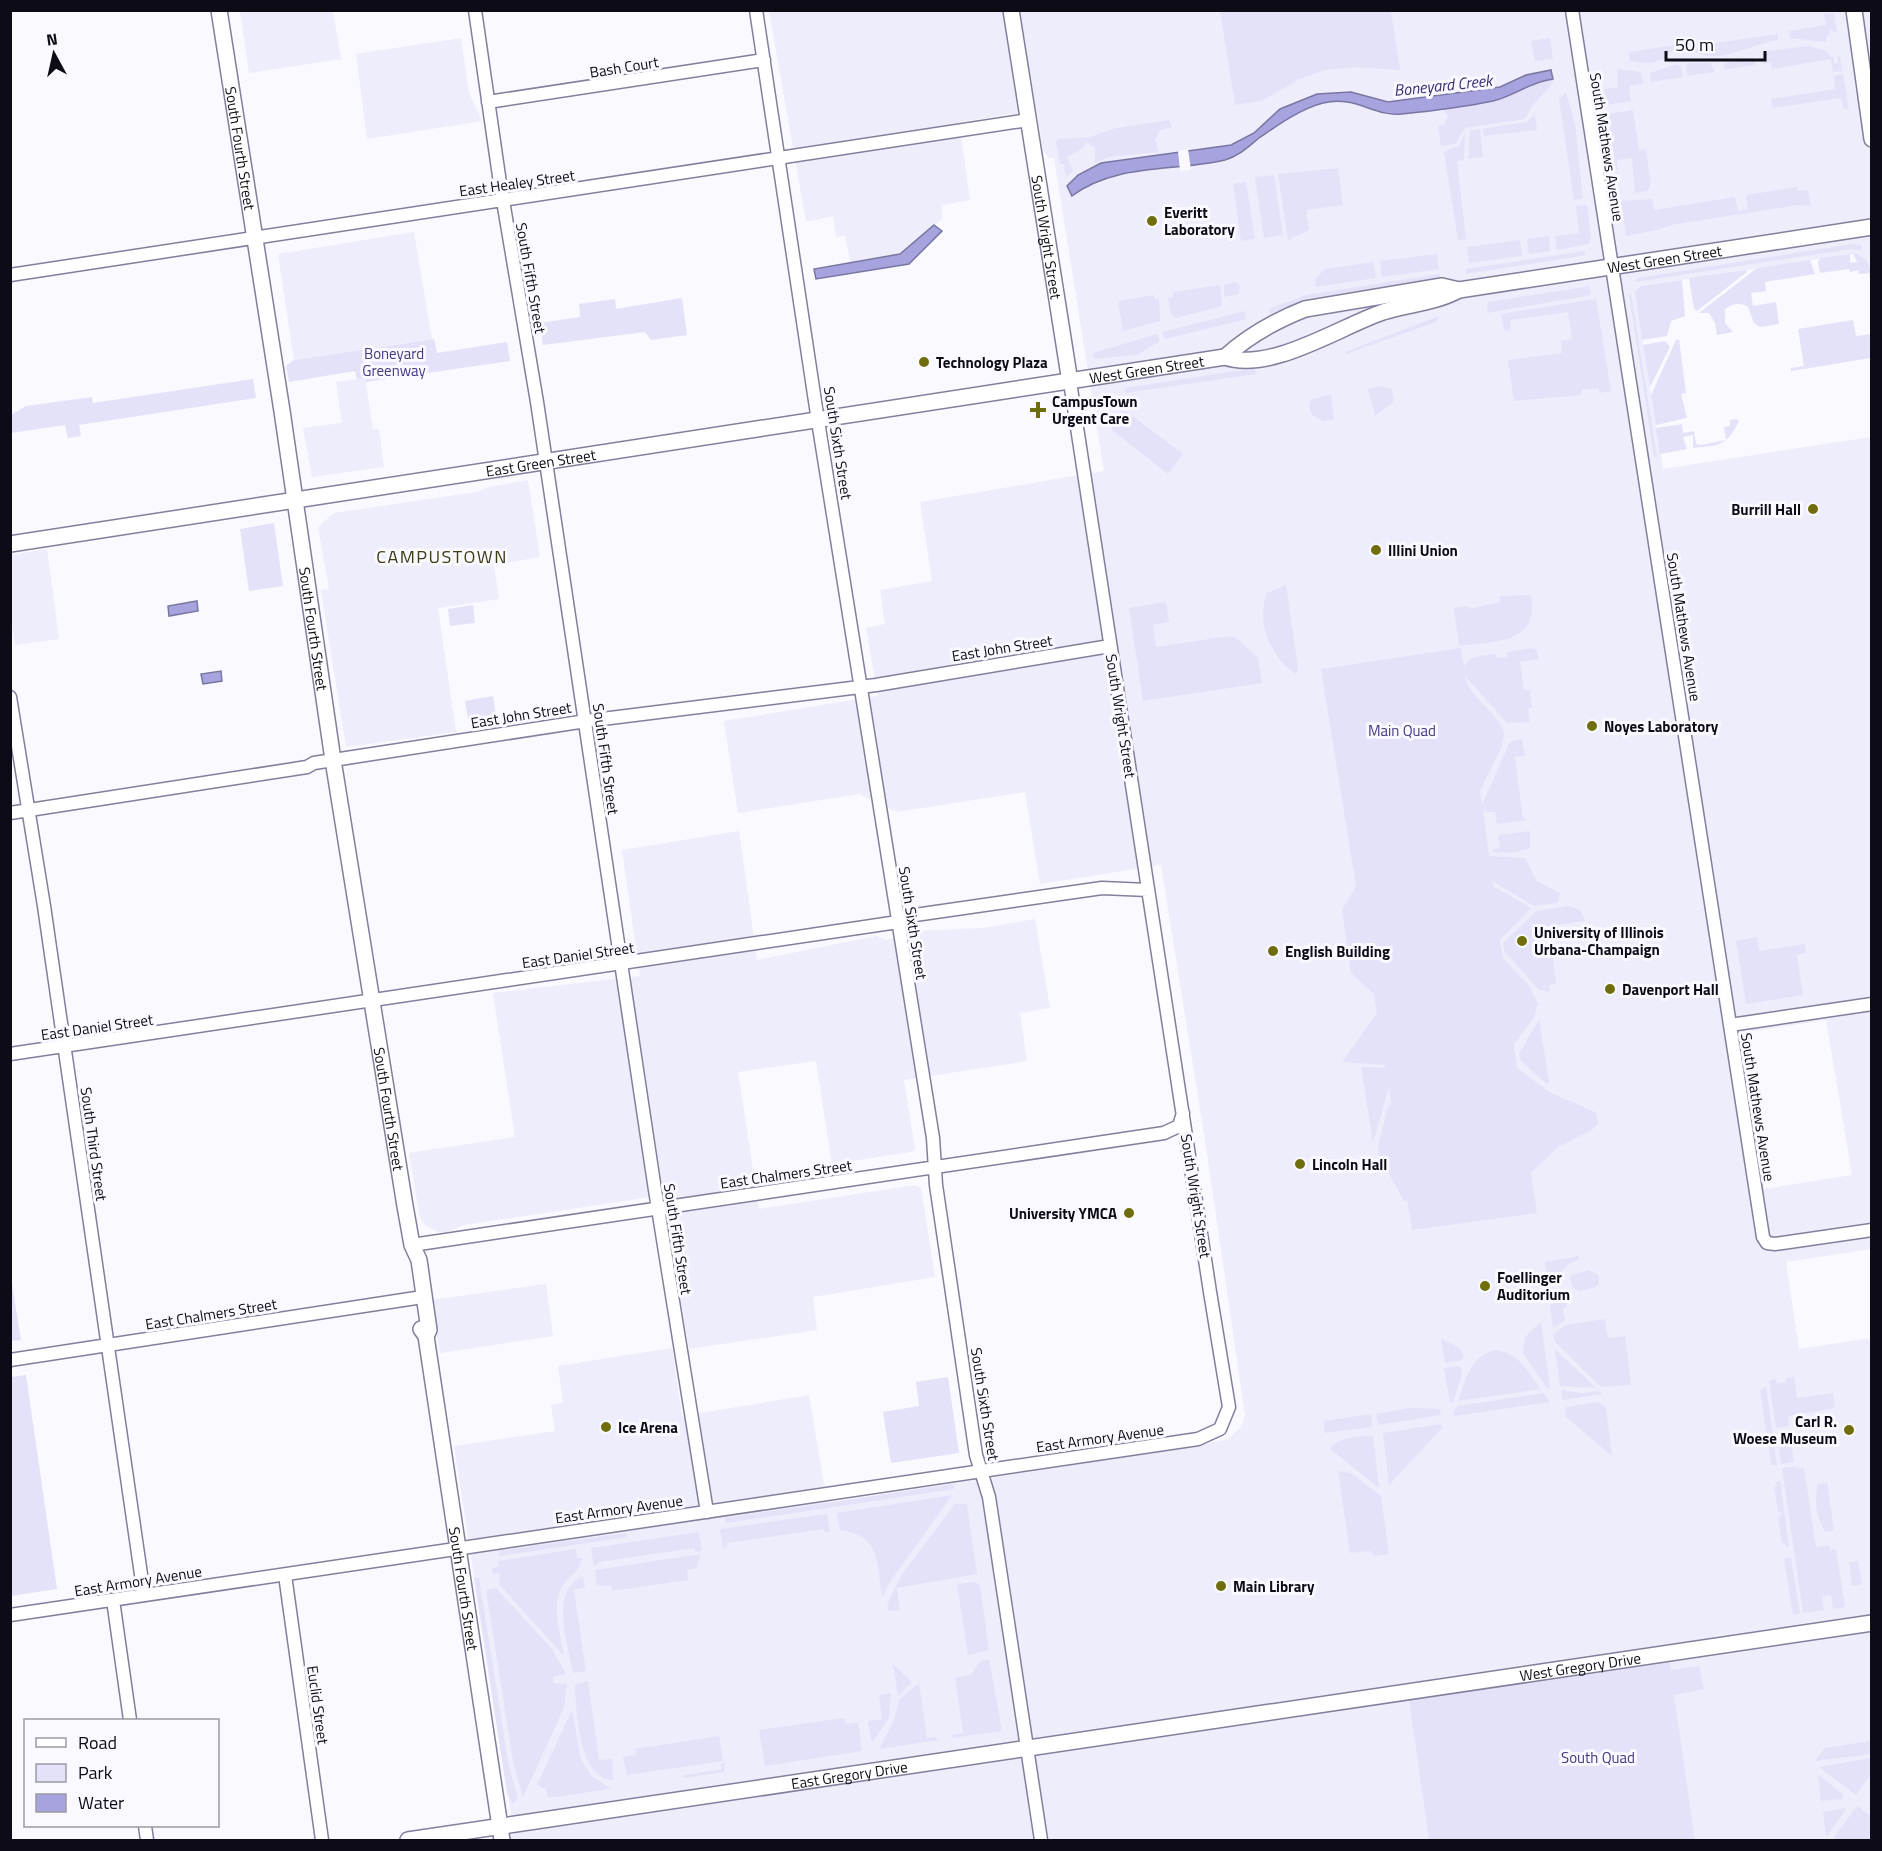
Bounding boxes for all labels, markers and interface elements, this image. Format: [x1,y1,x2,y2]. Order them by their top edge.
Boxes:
north arrow [24,24,84,84]
scale bar [1666,24,1765,62]
text: N [45,26,59,52]
text: 50 m [1675,31,1714,58]
street label: Bash Court [588,50,661,84]
water label: Boneyard Creek [1393,68,1495,102]
street label: South Mathews Avenue [1584,71,1630,223]
street label: South Fourth Street [220,85,262,212]
street label: East Healey Street [458,163,577,203]
street label: South Wright Street [1026,174,1068,302]
place label: Everitt Laboratory [1164,201,1235,241]
marker: Everitt Laboratory [1145,214,1159,228]
street label: South Fifth Street [510,221,552,336]
street label: West Green Street [1606,238,1724,279]
park label: Boneyard Greenway [362,342,426,382]
street label: West Green Street [1088,349,1206,389]
place label: Technology Plaza [936,351,1048,374]
marker: Technology Plaza [917,355,931,369]
street label: South Sixth Street [818,385,858,502]
place label: CampusTown Urgent Care [1052,390,1138,430]
marker: CampusTown Urgent Care [1029,401,1047,419]
street label: East Green Street [484,442,598,482]
place label: Burrill Hall [1731,498,1801,521]
marker: Burrill Hall [1806,502,1820,516]
place label: Illini Union [1388,539,1458,562]
district label: CAMPUSTOWN [376,543,508,570]
marker: Illini Union [1369,543,1383,557]
street label: South Mathews Avenue [1661,551,1707,703]
street label: South Fourth Street [293,565,334,693]
street label: East John Street [950,629,1055,667]
street label: South Wright Street [1100,652,1142,780]
street label: East John Street [469,696,574,734]
street label: South Fifth Street [587,702,625,817]
place label: Noyes Laboratory [1604,715,1719,738]
park label: Main Quad [1368,719,1436,742]
marker: Noyes Laboratory [1585,719,1599,733]
street label: South Sixth Street [893,865,933,982]
place label: University of Illinois Urbana-Champaign [1534,921,1664,961]
marker: University of Illinois Urbana-Champaign [1515,934,1529,948]
street label: East Daniel Street [520,936,636,974]
place label: English Building [1285,940,1390,963]
marker: English Building [1266,944,1280,958]
place label: Davenport Hall [1622,978,1719,1001]
marker: Davenport Hall [1603,982,1617,996]
street label: East Daniel Street [39,1008,155,1046]
street label: South Mathews Avenue [1735,1031,1781,1183]
street label: South Fourth Street [368,1045,411,1173]
street label: South Third Street [75,1086,113,1203]
street label: South Wright Street [1175,1132,1217,1260]
street label: East Chalmers Street [719,1153,854,1195]
place label: Lincoln Hall [1312,1153,1387,1176]
marker: Lincoln Hall [1293,1157,1307,1171]
street label: South Fifth Street [658,1182,698,1297]
place label: University YMCA [1009,1202,1117,1225]
marker: University YMCA [1122,1206,1136,1220]
place label: Foellinger Auditorium [1497,1266,1570,1306]
marker: Foellinger Auditorium [1478,1279,1492,1293]
street label: East Chalmers Street [144,1292,279,1336]
street label: South Sixth Street [965,1346,1005,1463]
place label: Carl R. Woese Museum [1733,1410,1837,1450]
place label: Ice Arena [618,1416,678,1439]
street label: East Armory Avenue [1035,1418,1165,1458]
marker: Ice Arena [599,1420,613,1434]
marker: Carl R. Woese Museum [1842,1423,1856,1437]
street label: East Armory Avenue [554,1489,684,1529]
street label: South Fourth Street [443,1525,485,1653]
street label: East Armory Avenue [73,1560,203,1602]
place label: Main Library [1233,1575,1315,1598]
marker: Main Library [1214,1579,1228,1593]
street label: West Gregory Drive [1518,1646,1642,1687]
street label: Euclid Street [301,1664,335,1747]
legend [24,1719,219,1827]
text: Road [78,1729,117,1756]
park label: South Quad [1561,1746,1635,1769]
street label: East Gregory Drive [789,1755,909,1795]
text: Park [78,1759,113,1786]
text: Water [78,1789,124,1816]

